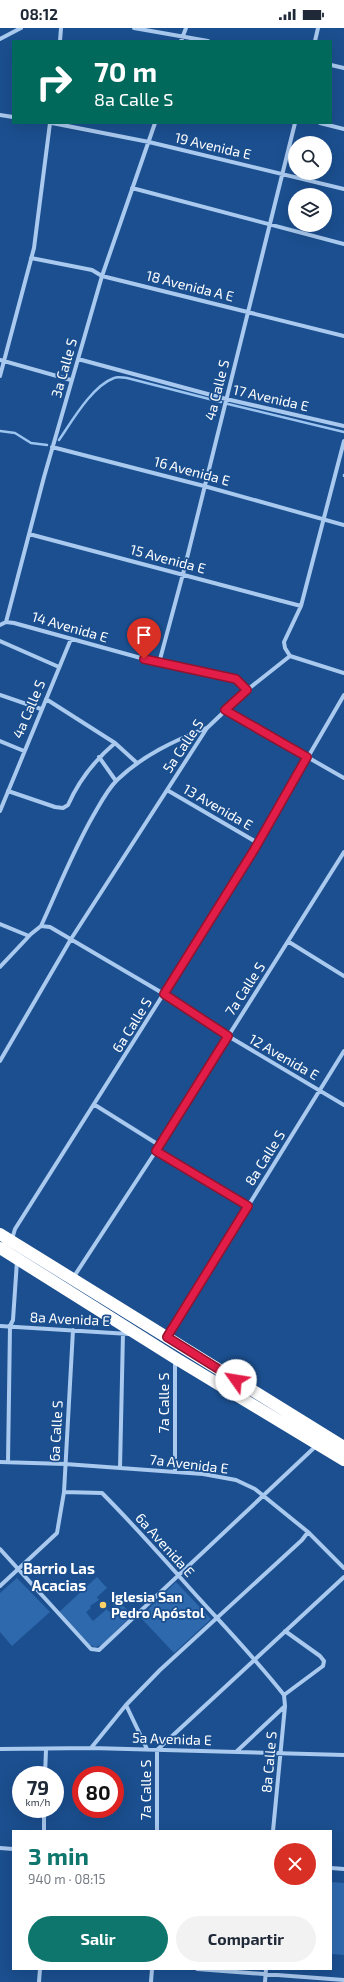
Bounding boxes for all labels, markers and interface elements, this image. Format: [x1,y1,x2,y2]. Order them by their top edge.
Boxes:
text: 08:12 [20,5,58,23]
text: 70 m [94,54,157,88]
icon: right [28,56,80,108]
text: 8a Calle S [94,88,173,110]
street label: 19 Avenida E [173,128,253,163]
map controls [288,136,332,232]
button: search [288,136,332,180]
button: layers [288,188,332,232]
street label: 18 Avenida A E [145,266,236,305]
street label: 3a Calle S [47,336,80,400]
street label: 4a Calle S [201,358,232,422]
street label: 17 Avenida E [232,381,311,414]
street label: 16 Avenida E [152,452,232,489]
street label: 15 Avenida E [129,540,208,577]
street label: 14 Avenida E [30,608,110,646]
pin [127,618,161,659]
icon: arrive [133,624,155,646]
street label: 4a Calle S [9,677,49,741]
street label: 5a Calle S [159,716,207,776]
street label: 13 Avenida E [180,780,256,833]
street label: 7a Calle S [221,959,268,1019]
street label: 6a Calle S [108,994,155,1055]
street label: 12 Avenida E [246,1030,322,1083]
street label: 8a Calle S [241,1127,288,1188]
street label: 8a Avenida E [29,1308,111,1329]
position arrow [215,1359,257,1401]
street label: 7a Calle S [155,1373,172,1433]
street label: 6a Calle S [45,1400,66,1462]
street label: 7a Avenida E [149,1450,230,1477]
street label: 6a Avenida E [132,1509,199,1580]
district label: Barrio Las Acacias [23,1559,95,1594]
place label: Iglesia San Pedro Apóstol [111,1588,205,1621]
marker: Iglesia San Pedro Apóstol [98,1600,108,1610]
street label: 5a Avenida E [132,1729,212,1748]
street label: 8a Calle S [257,1730,280,1793]
street label: 7a Calle S [137,1760,154,1820]
speed limit sign: 80 [72,1766,124,1818]
text: 79 [27,1775,49,1799]
text: km/h [26,1796,50,1808]
text: 3 min [28,1841,89,1870]
button: close [274,1843,316,1885]
text: 940 m · 08:15 [28,1871,105,1887]
button: Salir [28,1916,168,1962]
button: Compartir [176,1916,316,1962]

